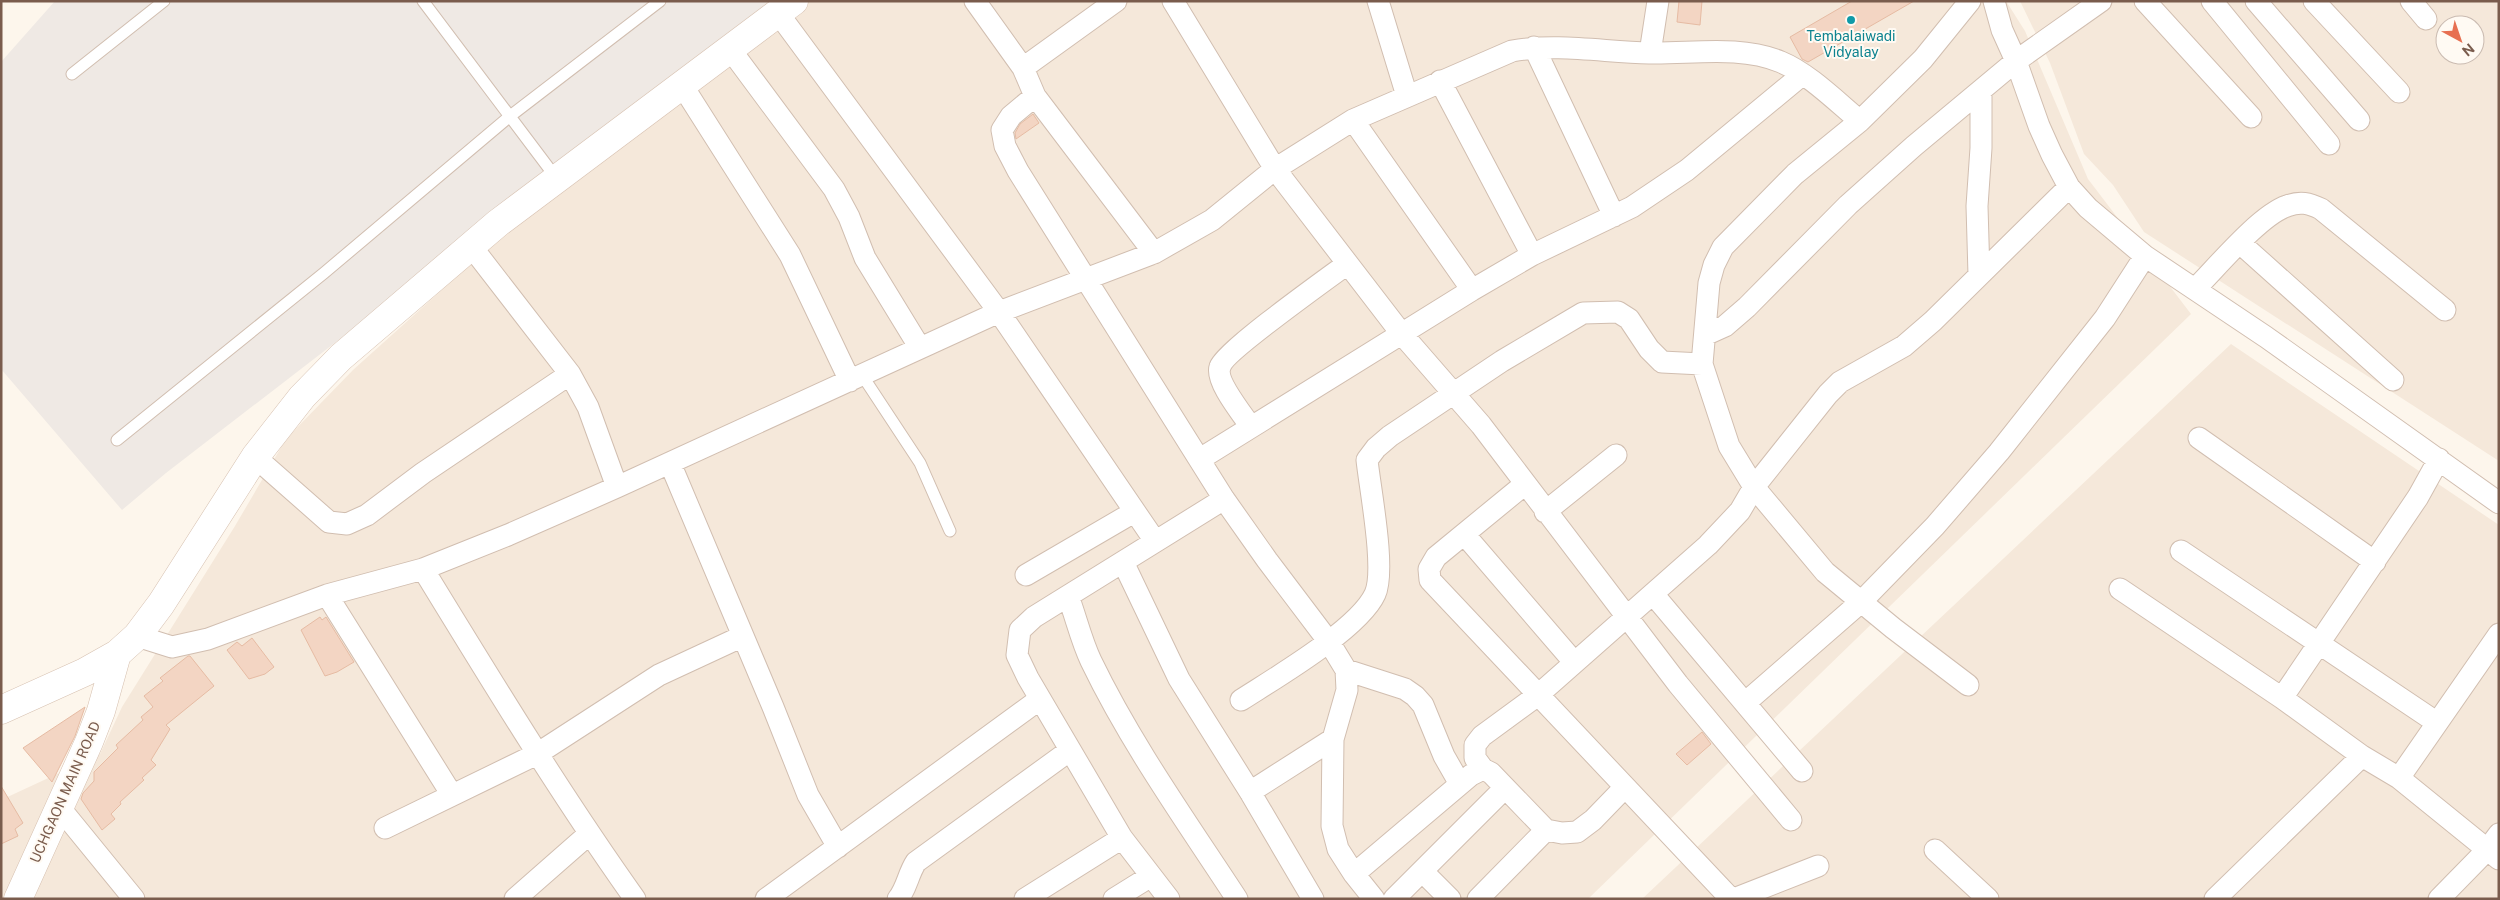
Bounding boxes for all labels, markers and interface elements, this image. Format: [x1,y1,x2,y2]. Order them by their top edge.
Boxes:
marker: Tembalaiwadi Vidyalay [1845,14,1857,26]
north arrow [2435,15,2485,65]
place label: Tembalaiwadi Vidyalay [1806,28,1896,60]
text: N [2459,40,2478,60]
street label: UCHGAON MAIN ROAD [27,719,103,865]

